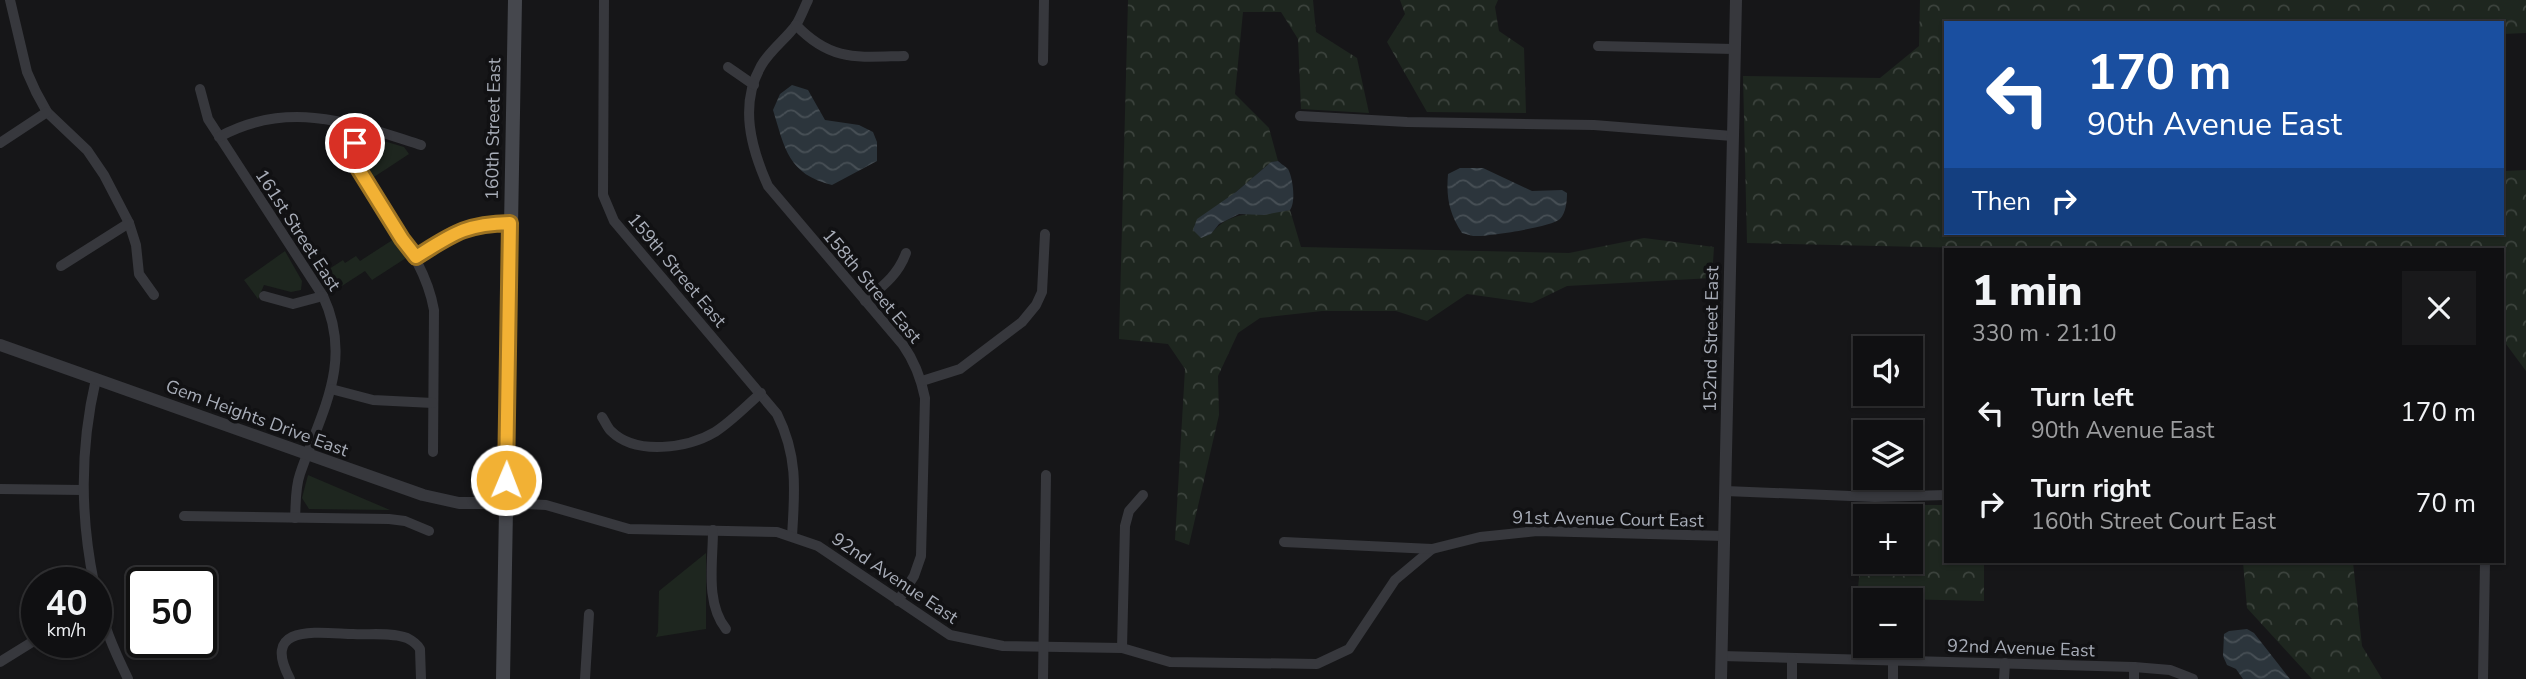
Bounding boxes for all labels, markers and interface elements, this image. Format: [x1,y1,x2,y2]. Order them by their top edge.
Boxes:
text: 170 m [2087,39,2231,106]
icon: left [1972,49,2063,140]
street label: 160th Street East [480,57,506,200]
text: 90th Avenue East [2087,103,2342,146]
pin [325,113,385,173]
icon: arrive [336,124,374,162]
street label: 161st Street East [250,165,347,296]
icon: right [2045,182,2083,220]
text: Then [1972,184,2031,219]
street label: 159th Street East [622,208,732,333]
street label: 158th Street East [817,224,927,349]
text: 1 min [1972,263,2082,320]
street label: 152nd Street East [1698,265,1724,412]
button: close [2402,271,2476,345]
text: 330 m · 21:10 [1972,318,2117,349]
map controls [1853,336,1923,658]
button: sound [1853,336,1923,406]
street label: Gem Heights Drive East [162,374,352,462]
text: Turn left [2031,380,2134,415]
icon: left [1972,394,2010,432]
text: 170 m [2400,395,2476,430]
text: 90th Avenue East [2031,415,2214,446]
button: layers [1853,420,1923,490]
position arrow [469,443,543,517]
text: Turn right [2031,471,2150,506]
icon: right [1972,485,2010,523]
text: 70 m [2416,486,2476,521]
button: + [1853,504,1923,574]
street label: 91st Avenue Court East [1512,505,1704,533]
text: 160th Street Court East [2031,506,2276,537]
street label: 92nd Avenue East [827,527,963,630]
speed limit sign: 50 [126,567,217,658]
text: 40 [45,580,88,627]
button: − [1853,588,1923,658]
text: km/h [47,618,86,642]
street label: 92nd Avenue East [1947,633,2096,663]

